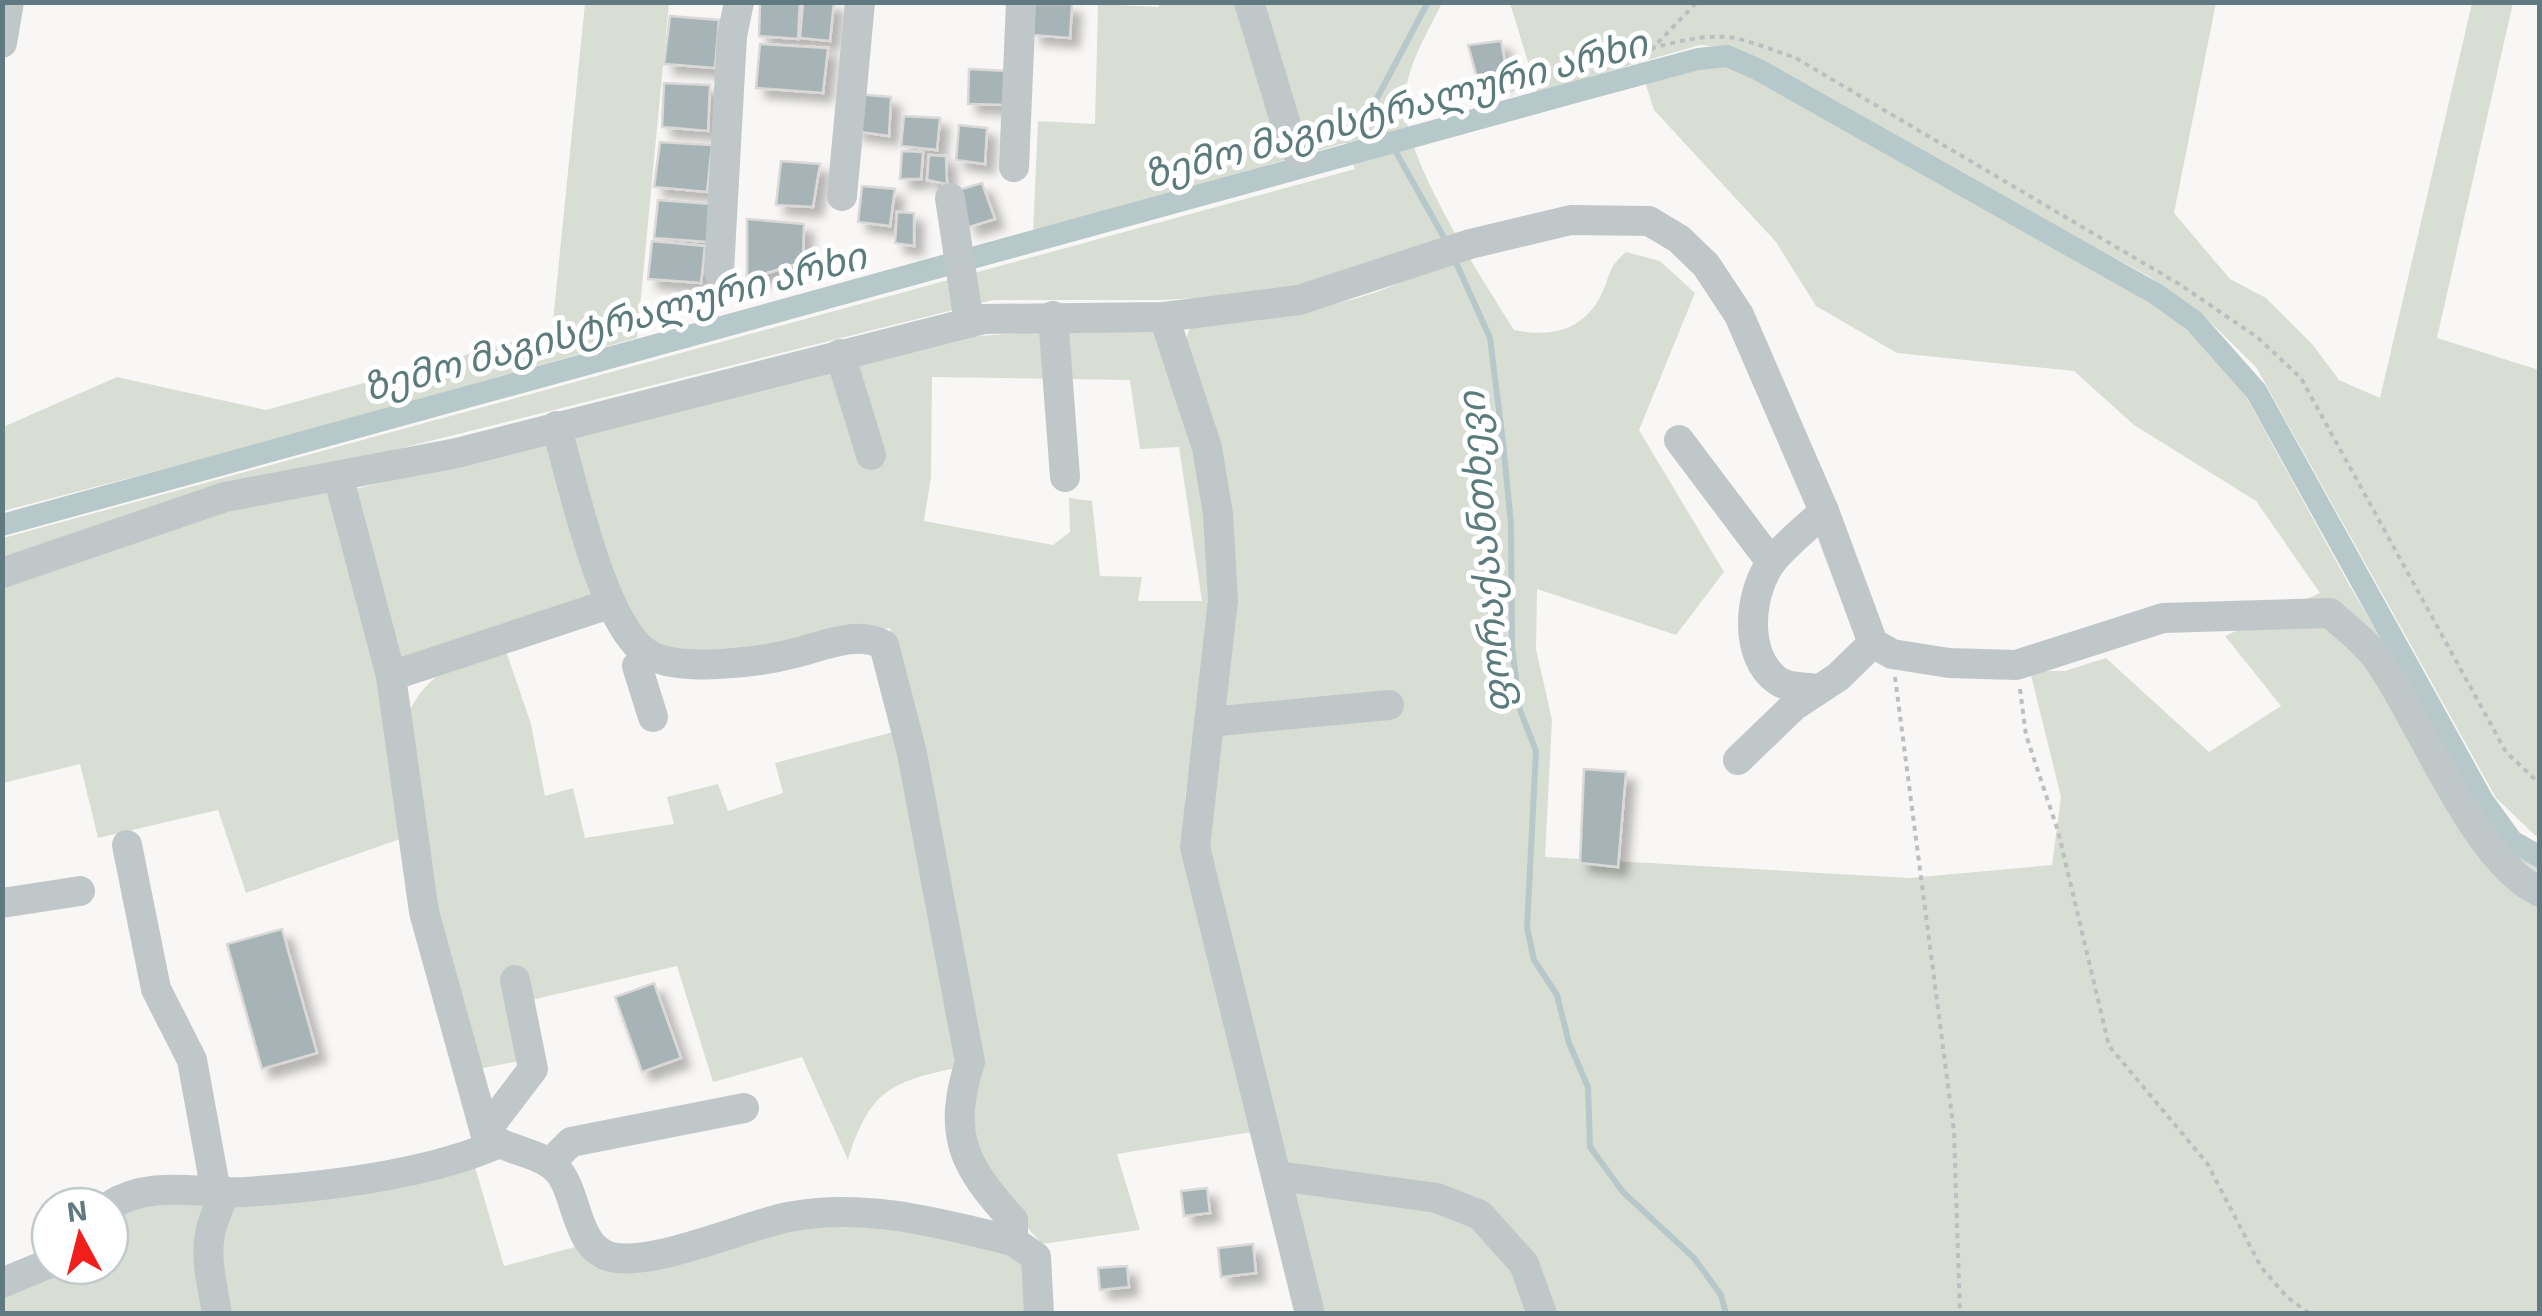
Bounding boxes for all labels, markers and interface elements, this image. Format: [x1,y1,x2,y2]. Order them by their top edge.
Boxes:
water label: ზემო მაგისტრალური არხი [1139,17,1654,198]
water label: ზემო მაგისტრალური არხი [358,230,873,411]
water label: ფორაქაანთხევი [1446,388,1522,716]
north arrow [30,1186,130,1286]
text: N [65,1192,89,1228]

